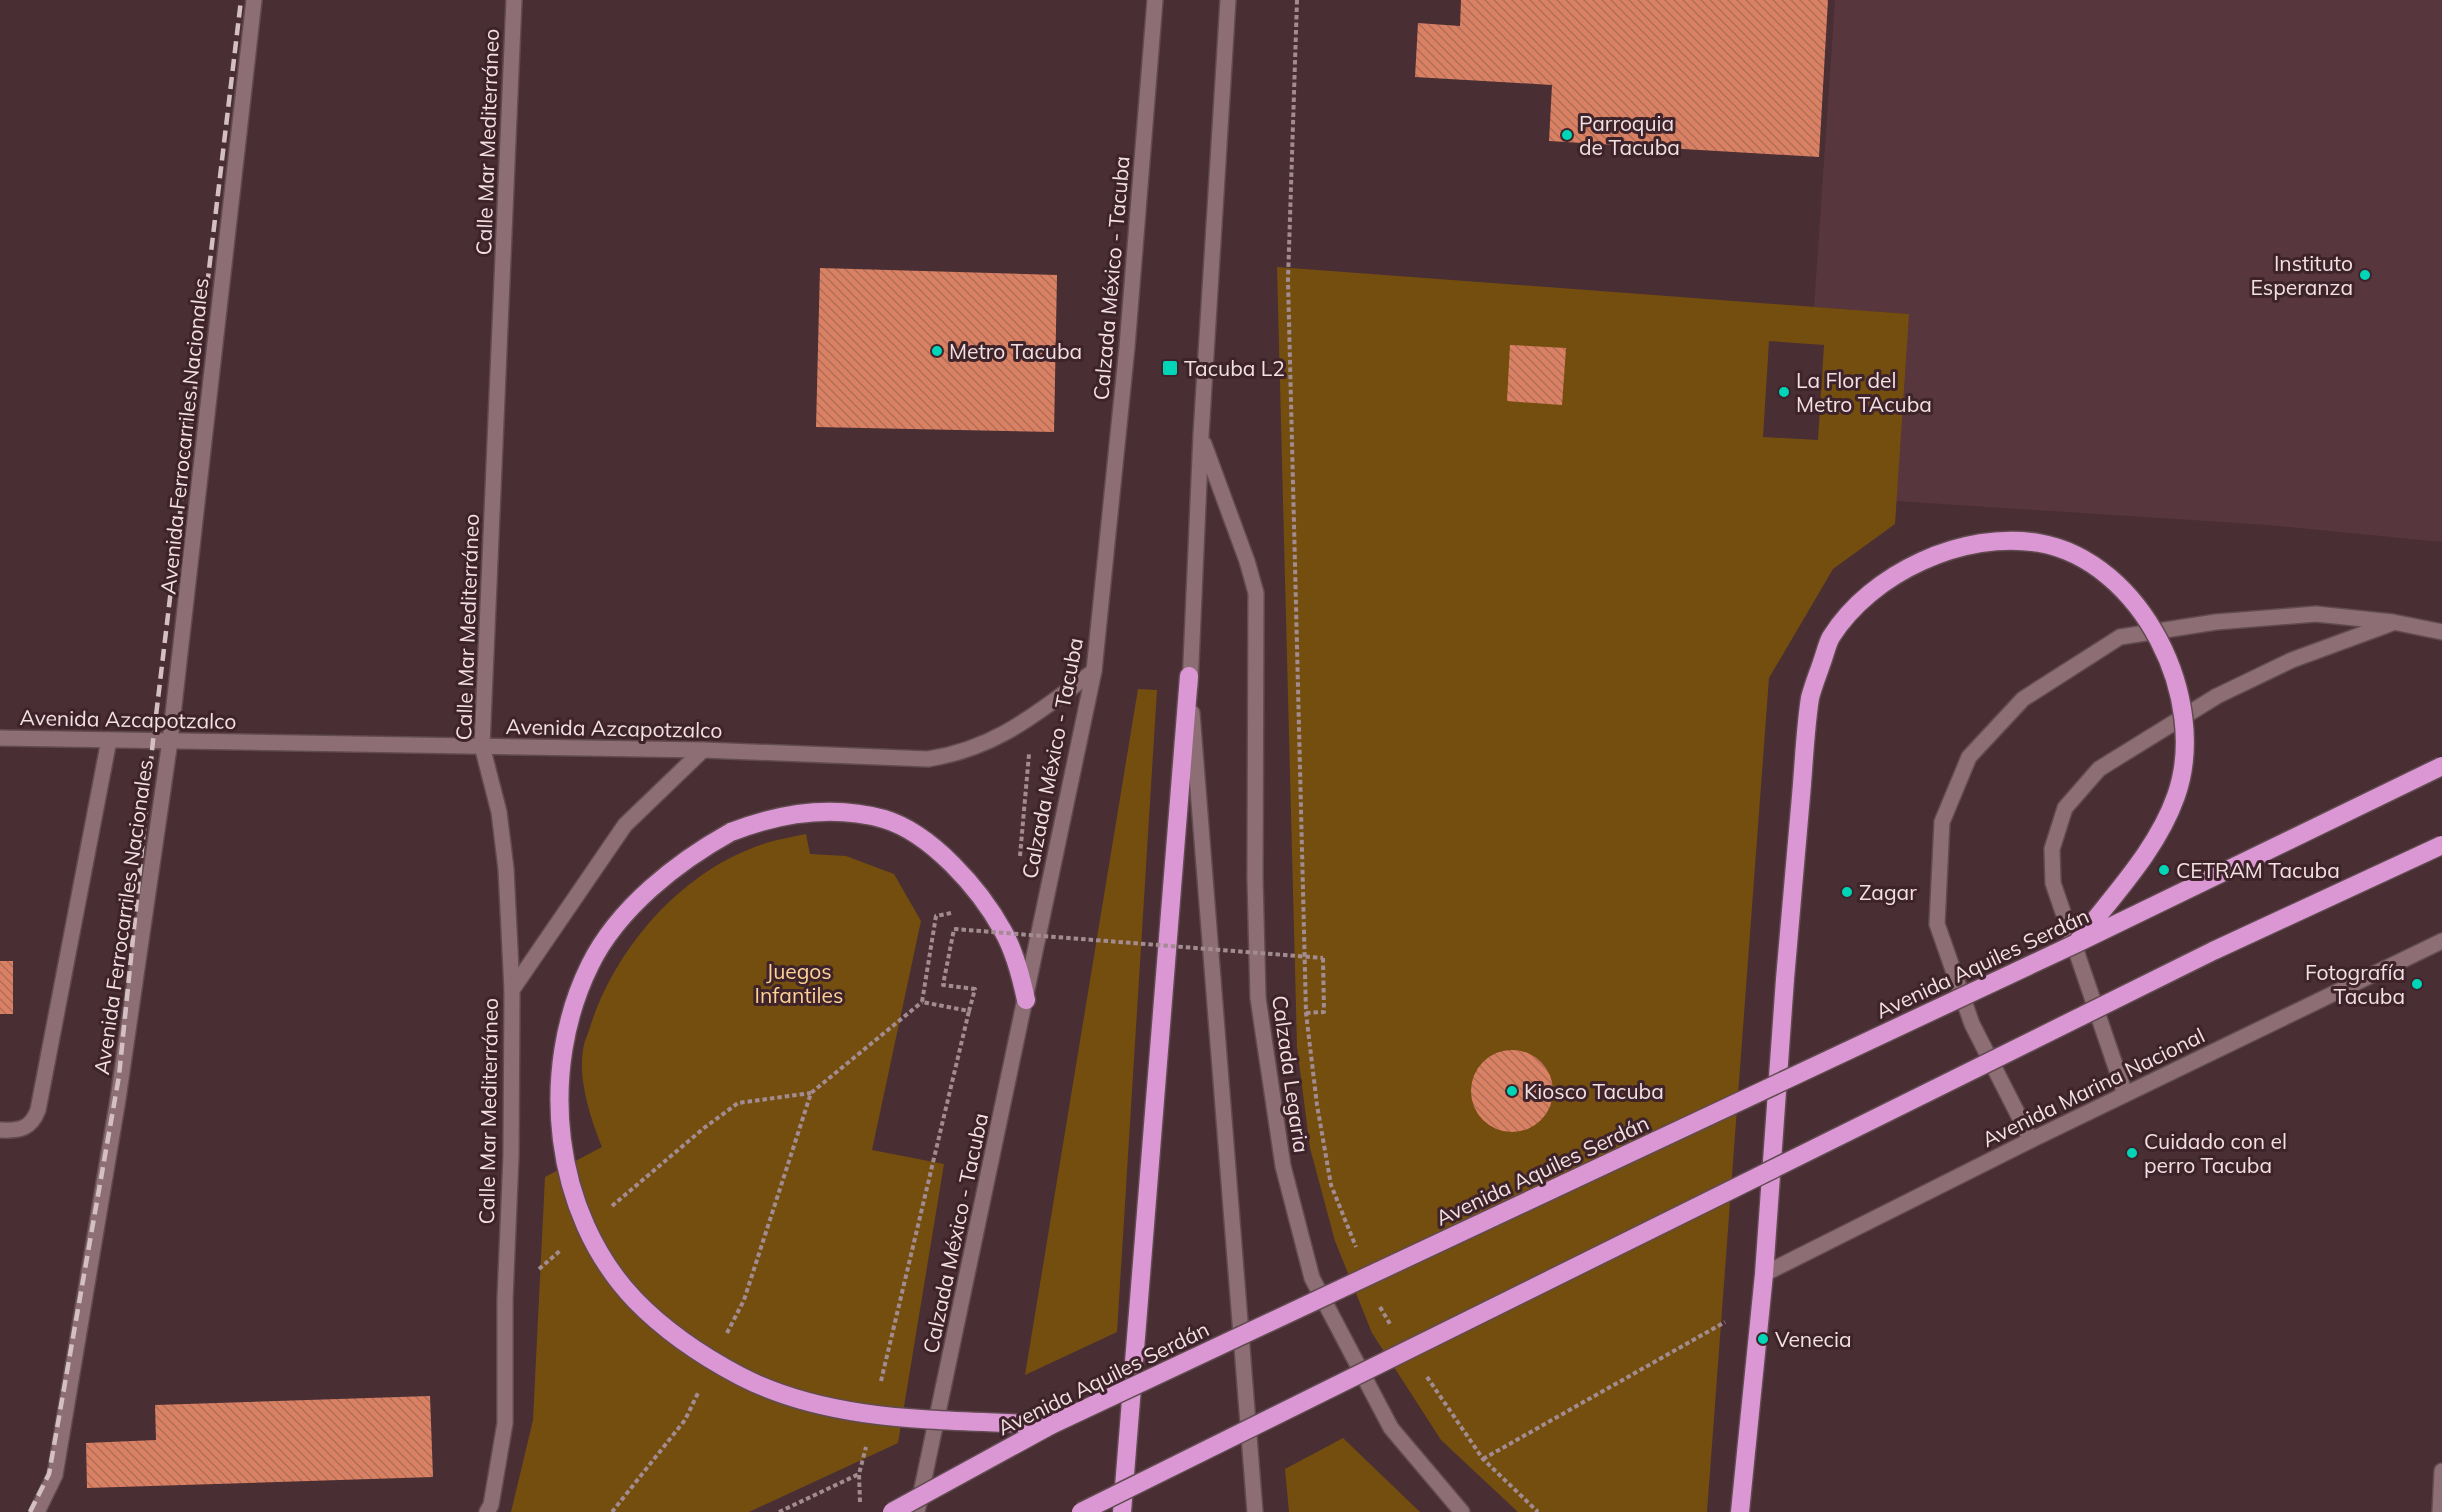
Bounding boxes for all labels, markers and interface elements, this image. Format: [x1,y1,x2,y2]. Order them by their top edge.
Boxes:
street label: Calle Mar Mediterráneo [470,28,504,256]
place label: Parroquia de Tacuba [1579,110,1680,160]
marker: Parroquia de Tacuba [1560,128,1574,142]
street label: Calzada México - Tacuba [1087,155,1135,401]
place label: Instituto Esperanza [2251,250,2353,300]
marker: Instituto Esperanza [2358,268,2372,282]
street label: Avenida Ferrocarriles Nacionales [154,276,214,596]
place label: Metro Tacuba [949,338,1082,364]
marker: Metro Tacuba [930,344,944,358]
place label: Tacuba L2 [1184,355,1285,381]
marker: Tacuba L2 [1161,359,1179,377]
place label: La Flor del Metro TAcuba [1796,367,1932,417]
marker: La Flor del Metro TAcuba [1777,385,1791,399]
street label: Calle Mar Mediterráneo [450,513,484,741]
street label: Calzada México - Tacuba [1016,635,1088,881]
street label: Avenida Azcapotzalco [19,704,237,734]
street label: Avenida Azcapotzalco [505,713,723,743]
street label: Avenida Ferrocarriles Nacionales [88,758,158,1076]
place label: CETRAM Tacuba [2176,857,2340,883]
marker: CETRAM Tacuba [2157,863,2171,877]
place label: Zagar [1859,879,1917,905]
marker: Zagar [1840,885,1854,899]
street label: Avenida Aquiles Serdán [1871,902,2093,1024]
park label: Juegos Infantiles [755,958,843,1008]
place label: Fotografía Tacuba [2305,959,2405,1009]
marker: Fotografía Tacuba [2410,977,2424,991]
street label: Calzada Legaria [1267,993,1315,1155]
street label: Calle Mar Mediterráneo [473,998,503,1224]
street label: Avenida Marina Nacional [1977,1022,2209,1152]
place label: Kiosco Tacuba [1524,1078,1664,1104]
marker: Kiosco Tacuba [1505,1084,1519,1098]
street label: Avenida Aquiles Serdán [1431,1109,1653,1231]
street label: Calzada México - Tacuba [917,1111,993,1355]
place label: Cuidado con el perro Tacuba [2144,1128,2287,1178]
marker: Cuidado con el perro Tacuba [2125,1146,2139,1160]
street label: Avenida Aquiles Serdán [993,1315,1213,1441]
place label: Venecia [1775,1326,1852,1352]
marker: Venecia [1756,1332,1770,1346]

